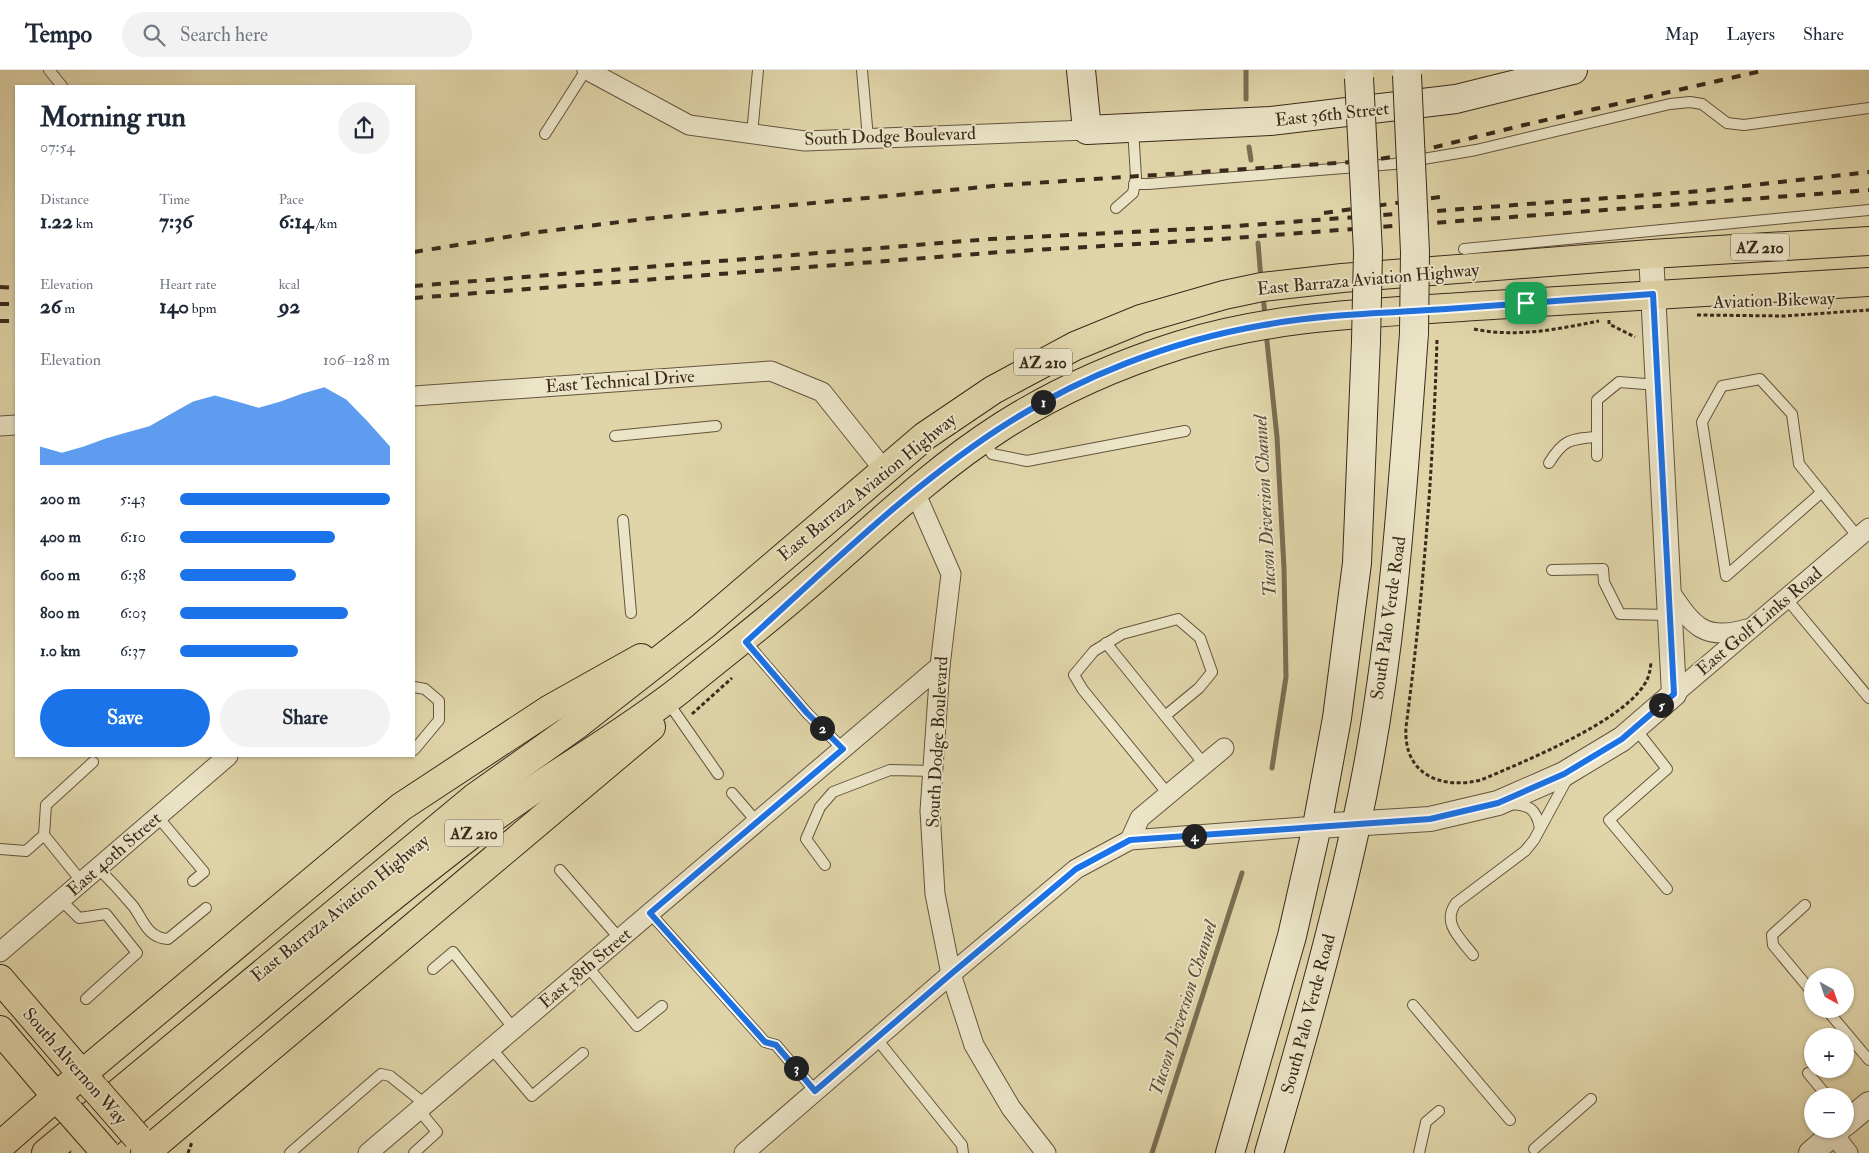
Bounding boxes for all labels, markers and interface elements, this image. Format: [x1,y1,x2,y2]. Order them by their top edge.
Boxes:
search box [122,12,472,57]
text: Tempo [25,19,92,50]
icon: search [140,21,168,49]
text: Search here [180,23,268,47]
text: Map [1665,23,1699,46]
text: Layers [1727,23,1775,46]
text: Share [1803,23,1844,46]
street label: East 36th Street [1274,97,1390,132]
text: Morning run [40,100,186,135]
button: share [338,102,390,154]
street label: South Dodge Boulevard [804,122,976,151]
text: 07:54 [40,137,75,157]
text: Distance [40,191,89,208]
text: Time [159,191,190,208]
text: Pace [279,191,304,208]
text: 1.22 [40,208,73,235]
text: 7:36 [159,208,193,235]
text: 6:14 [279,208,313,235]
text: km [73,215,93,232]
text: /km [313,215,337,232]
road number: AZ 210 [1731,233,1789,260]
street label: East Barraza Aviation Highway [1256,258,1481,301]
text: Elevation [40,276,93,293]
text: Heart rate [159,276,216,293]
text: kcal [279,276,300,293]
pin [1505,282,1547,324]
street label: Aviation Bikeway [1712,287,1836,314]
icon: arrive [1512,289,1540,317]
text: 26 [40,293,61,320]
text: 140 [159,293,189,320]
text: 92 [279,293,300,320]
text: m [61,300,75,317]
text: bpm [189,300,217,317]
road number: AZ 210 [1014,348,1072,376]
text: Elevation [40,350,101,370]
text: 106–128 m [323,350,390,370]
street label: East Technical Drive [545,365,696,398]
pin: 1 [1030,390,1056,414]
text: 1 [1041,394,1046,411]
street label: East Barraza Aviation Highway [773,408,962,567]
water label: Tucson Diversion Channel [1248,413,1282,598]
text: 200 m [40,489,80,509]
text: 5:43 [120,489,146,509]
text: 400 m [40,527,81,547]
text: 6:10 [120,527,146,547]
street label: South Palo Verde Road [1366,535,1411,701]
street label: East Golf Links Road [1692,562,1827,681]
text: 600 m [40,565,80,585]
text: 6:38 [120,565,146,585]
text: 800 m [40,603,80,623]
text: 6:03 [120,603,146,623]
text: 1.0 km [40,641,80,661]
text: 6:37 [120,641,146,661]
street label: South Dodge Boulevard [922,656,953,828]
button: Save [40,689,210,747]
button: Share [220,689,390,747]
pin: 5 [1648,692,1674,718]
text: 5 [1658,697,1665,714]
pin: 2 [810,716,834,740]
text: 2 [819,720,826,737]
street label: East 40th Street [62,807,166,902]
road number: AZ 210 [445,820,503,846]
pin: 4 [1182,824,1206,848]
text: 4 [1191,828,1198,845]
street label: East Barraza Aviation Highway [246,829,435,988]
water label: Tucson Diversion Channel [1143,917,1223,1099]
street label: East 38th Street [534,923,636,1014]
street label: South Palo Verde Road [1276,932,1341,1097]
north arrow [1804,968,1854,1018]
map controls [1804,968,1854,1138]
street label: South Alvernon Way [18,1003,132,1130]
button: + [1804,1028,1854,1078]
pin: 3 [784,1056,808,1080]
text: 3 [794,1060,799,1077]
button: − [1804,1088,1854,1138]

